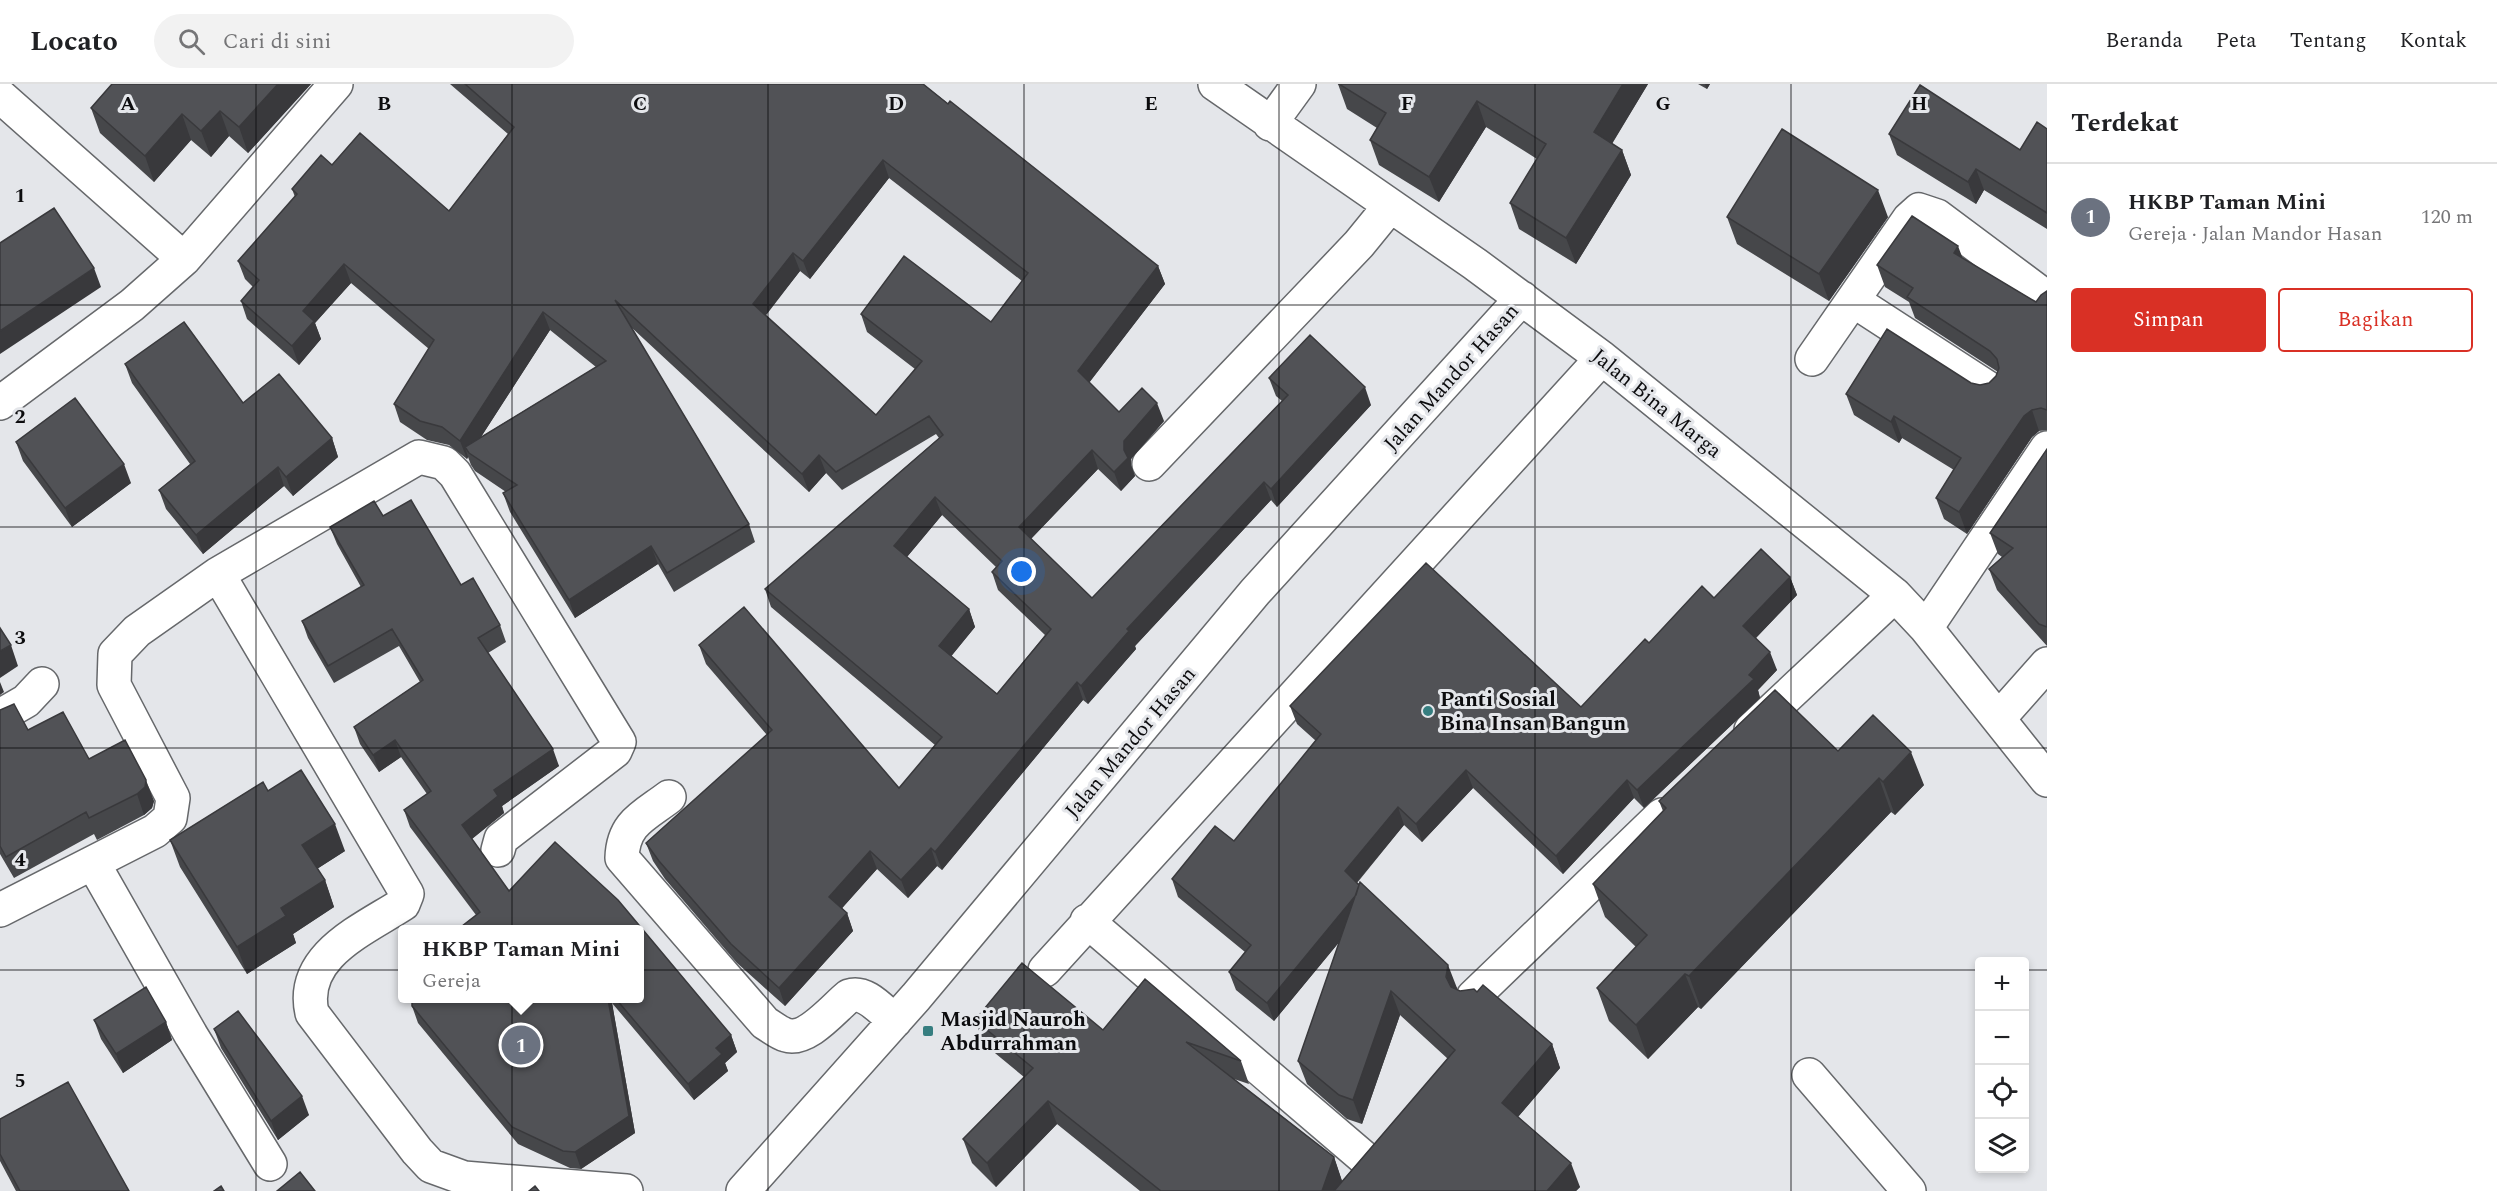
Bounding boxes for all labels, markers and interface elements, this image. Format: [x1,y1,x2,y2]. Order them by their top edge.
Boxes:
search box [154,14,574,68]
text: Locato [30,20,118,63]
icon: search [175,25,208,58]
text: Cari di sini [223,25,331,58]
text: Beranda [2106,25,2183,57]
text: Peta [2216,25,2257,57]
text: Tentang [2290,25,2366,57]
text: Kontak [2399,25,2467,57]
text: A [120,89,136,119]
text: B [377,89,391,119]
text: C [633,89,647,119]
text: D [888,89,904,119]
text: E [1144,89,1158,119]
text: F [1401,89,1413,119]
text: G [1655,89,1671,119]
text: H [1911,89,1927,119]
text: Terdekat [2071,103,2179,143]
text: 1 [14,181,26,211]
text: HKBP Taman Mini [2128,186,2326,219]
text: 1 [2085,202,2096,232]
text: 120 m [2421,202,2473,232]
text: Gereja · Jalan Mandor Hasan [2128,219,2382,249]
button: Simpan [2071,288,2266,352]
button: Bagikan [2278,288,2473,352]
street label: Jalan Mandor Hasan [1376,296,1527,459]
street label: Jalan Bina Marga [1584,341,1729,467]
text: 2 [14,402,26,432]
your location [1007,557,1036,586]
text: 3 [14,623,26,653]
street label: Jalan Mandor Hasan [1058,660,1204,826]
place label: Panti Sosial Bina Insan Bangun [1440,684,1626,740]
marker: Panti Sosial Bina Insan Bangun [1421,704,1435,718]
text: 4 [14,845,26,875]
popup [398,925,644,1003]
text: HKBP Taman Mini [422,933,620,966]
map controls [1975,957,2029,1173]
button: + [1975,957,2029,1011]
text: Gereja [422,966,481,996]
place label: Masjid Nauroh Abdurrahman [940,1004,1086,1060]
button: − [1975,1011,2029,1065]
pin: 1 [502,1022,540,1068]
marker: Masjid Nauroh Abdurrahman [921,1024,935,1038]
button: locate [1975,1065,2029,1119]
text: 5 [14,1066,26,1096]
button: layers [1975,1119,2029,1173]

